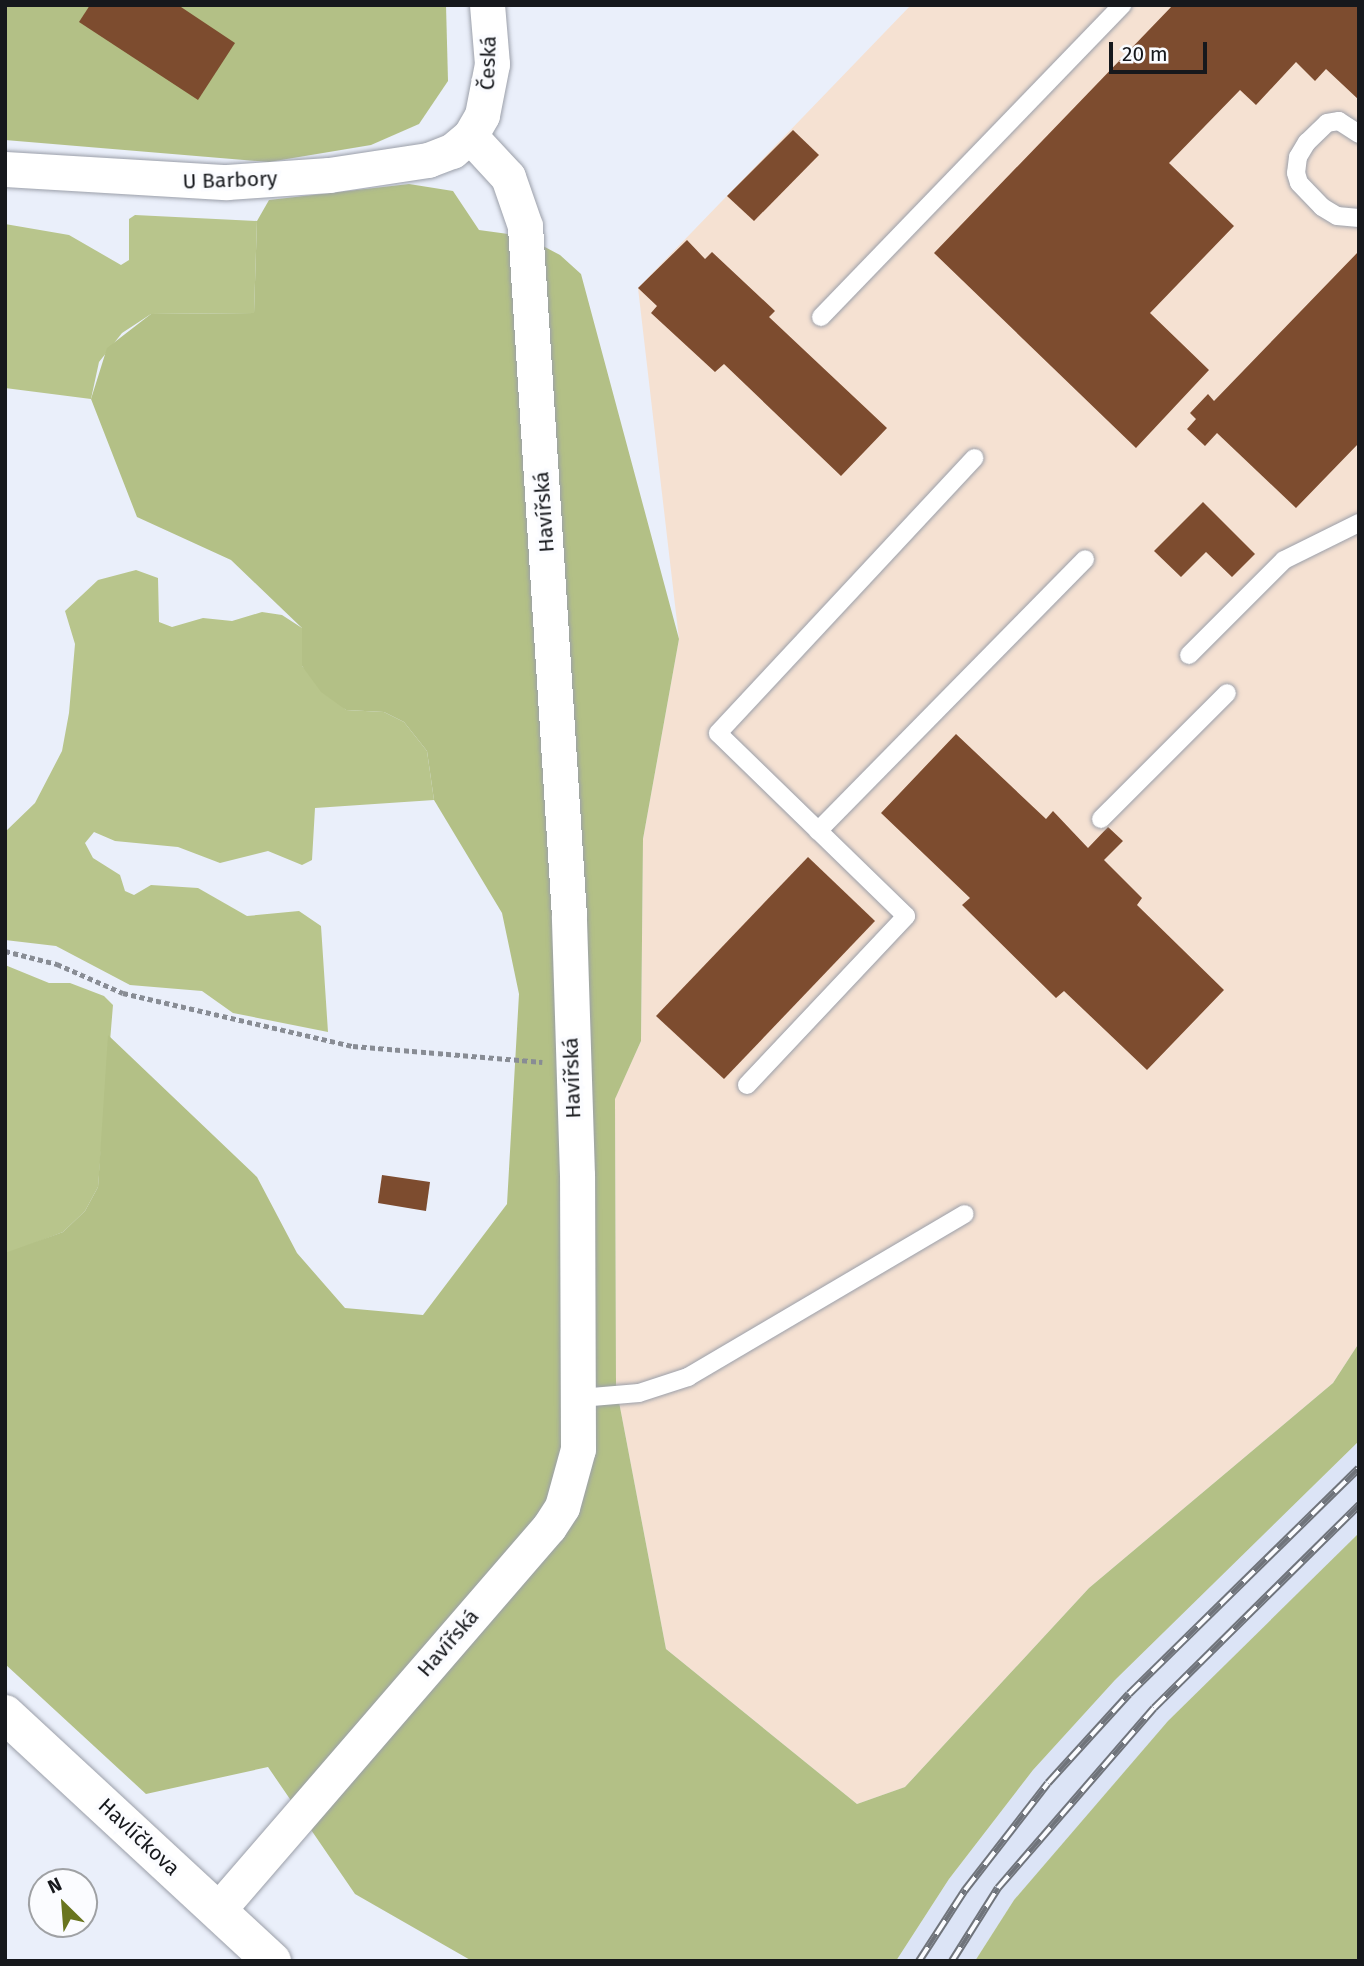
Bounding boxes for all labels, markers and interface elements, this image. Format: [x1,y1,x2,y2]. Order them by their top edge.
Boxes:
scale bar [1112,28,1210,72]
street label: Česká [474,35,502,91]
text: 20 m [1122,41,1168,67]
street label: U Barbory [182,166,278,194]
street label: Havířská [529,471,559,553]
street label: Havířská [558,1037,586,1119]
street label: Havířská [412,1604,484,1682]
street label: Havlíčkova [93,1793,185,1881]
north arrow [28,1868,98,1938]
text: N [44,1872,65,1898]

